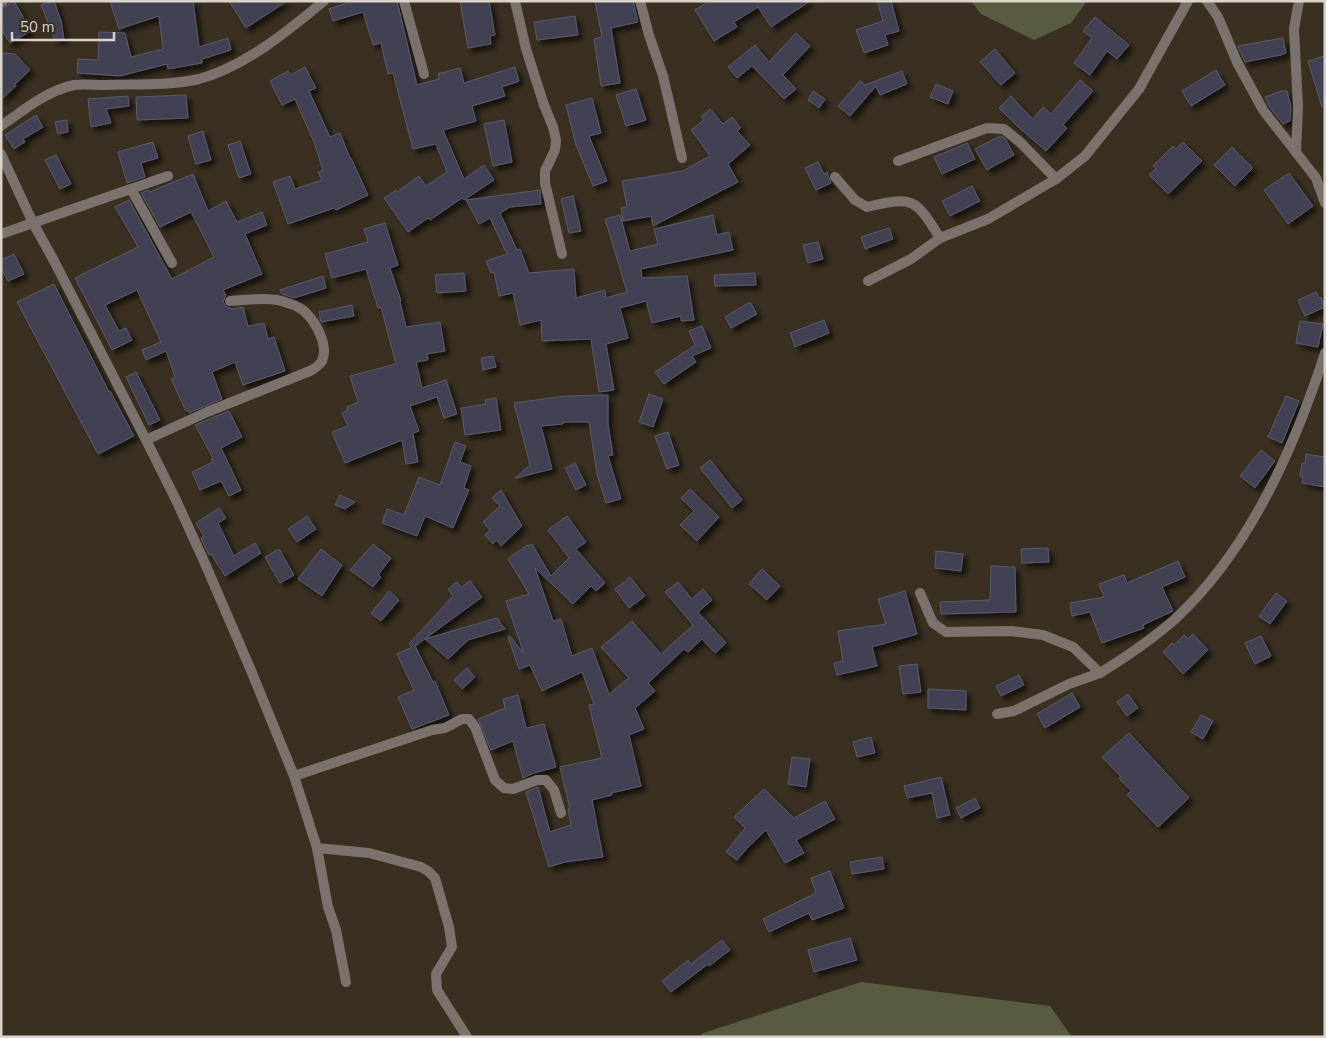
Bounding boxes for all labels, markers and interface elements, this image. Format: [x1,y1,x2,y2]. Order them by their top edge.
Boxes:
scale bar [12,10,115,42]
text: 50 m [20,17,55,37]

